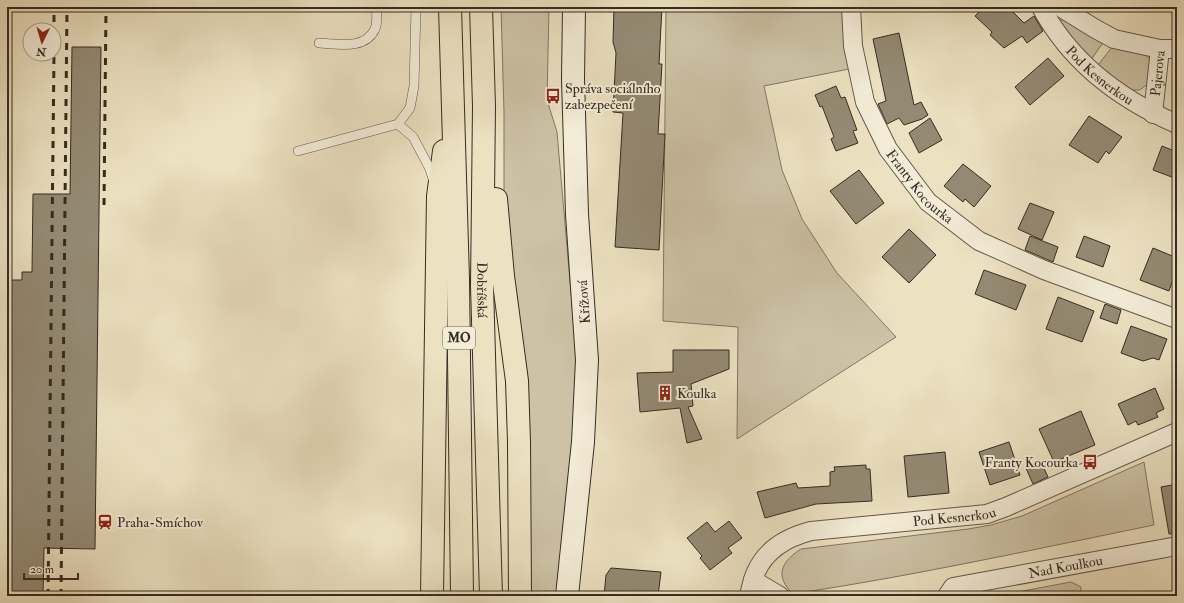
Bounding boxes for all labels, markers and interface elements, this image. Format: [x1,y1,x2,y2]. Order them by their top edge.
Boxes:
north arrow [22,22,62,62]
street label: Pod Kesnerkou [1062,42,1137,108]
text: N [35,44,48,58]
street label: Pajerova [1146,49,1168,97]
place label: Správa sociálního zabezpečení [565,80,661,114]
bus stop icon: Správa sociálního zabezpečení [544,87,562,105]
street label: Franty Kocourka [883,146,957,227]
street label: Dobříšská [473,262,491,318]
street label: Křížová [574,279,594,324]
road number: MO [443,327,475,349]
building icon: Koulka [656,384,674,402]
place label: Koulka [677,385,717,402]
bus stop icon: Franty Kocourka [1081,453,1099,471]
place label: Franty Kocourka [984,454,1078,472]
street label: Pod Kesnerkou [912,503,998,530]
station icon: Praha-Smíchov [96,513,114,531]
place label: Praha-Smíchov [117,514,204,531]
street label: Nad Koulkou [1027,551,1104,582]
scale bar [24,555,78,581]
text: 20 m [30,562,55,577]

